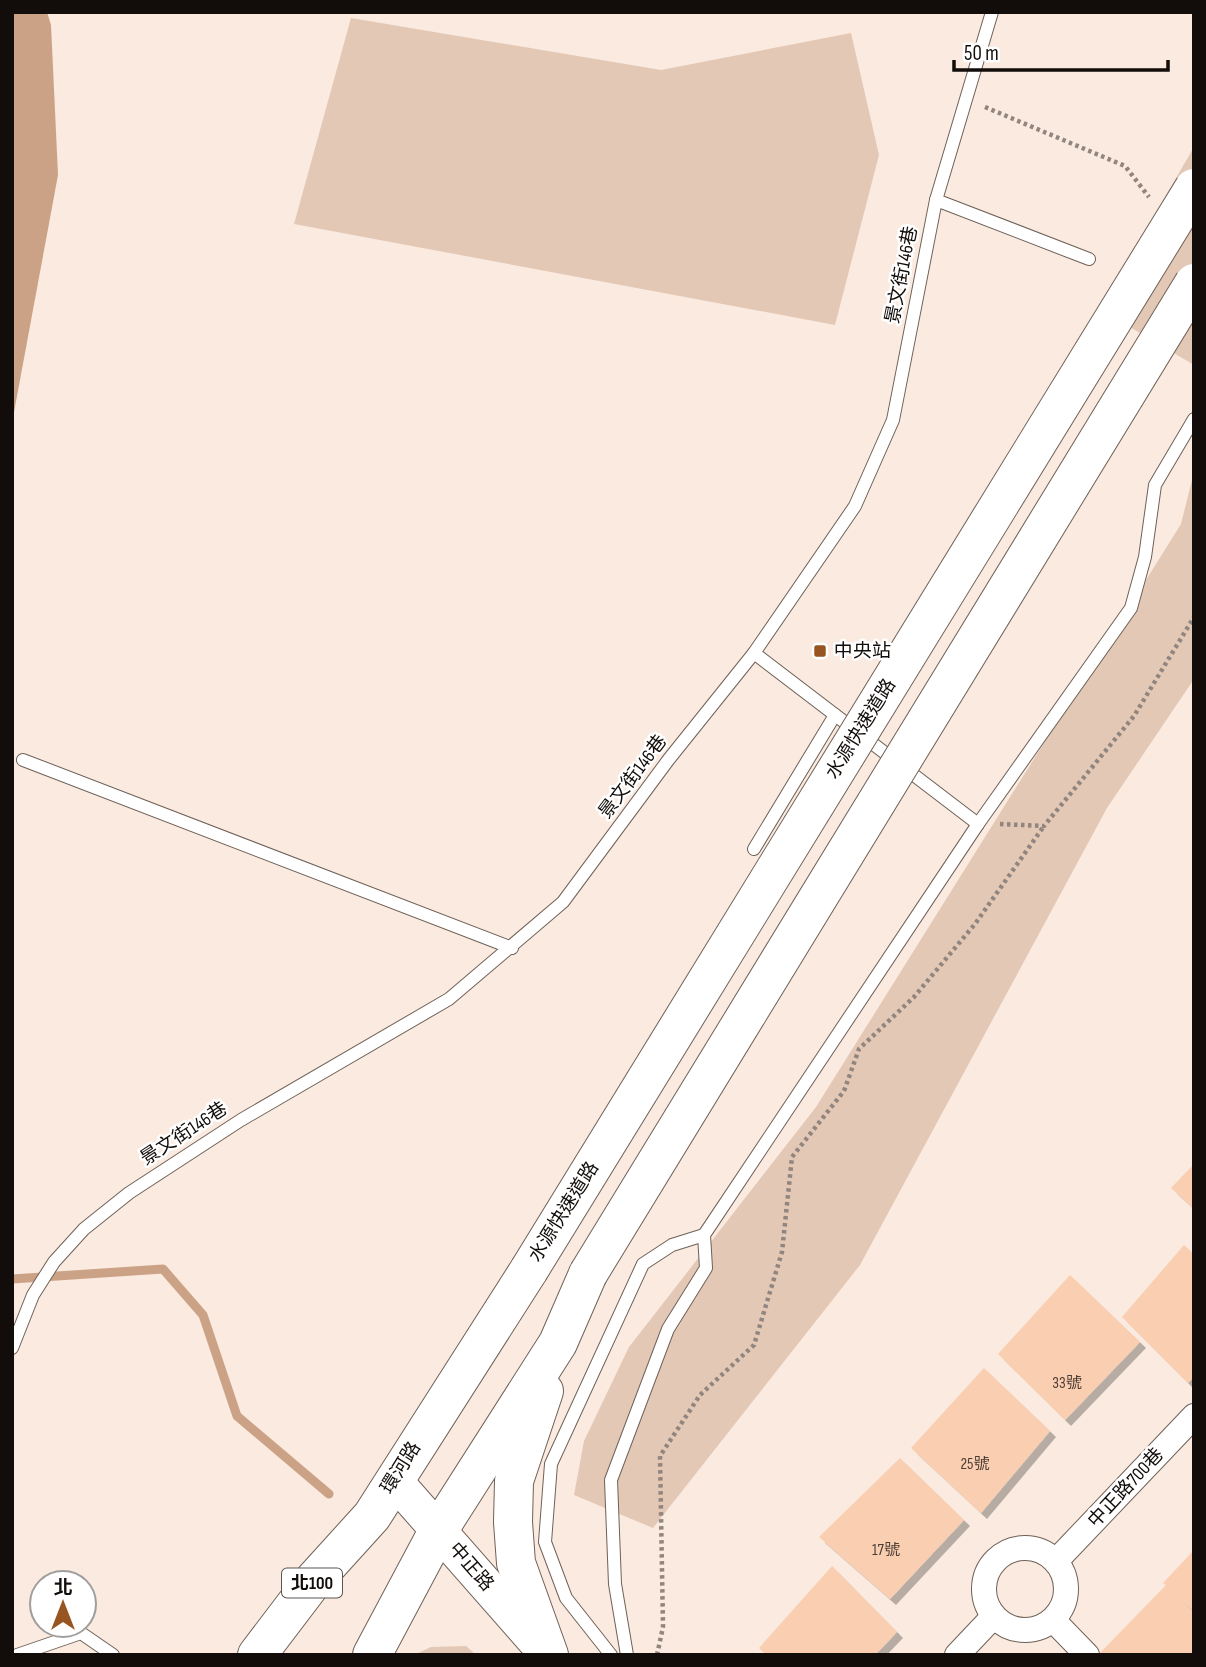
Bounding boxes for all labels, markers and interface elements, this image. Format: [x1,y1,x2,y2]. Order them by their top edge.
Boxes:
scale bar [954,28,1168,72]
text: 50 m [964,41,999,66]
street label: 景文街146巷 [881,224,923,326]
place label: 中央站 [834,640,891,663]
marker: 中央站 [812,643,828,659]
street label: 水源快速道路 [821,675,901,783]
street label: 景文街146巷 [594,731,672,823]
street label: 景文街146巷 [136,1097,232,1171]
street label: 水源快速道路 [524,1158,604,1266]
house number: 33號 [1052,1374,1082,1393]
street label: 環河路 [376,1438,426,1498]
street label: 中正路700巷 [1083,1443,1169,1533]
house number: 25號 [960,1455,990,1474]
street label: 中正路 [444,1538,498,1596]
house number: 17號 [872,1541,900,1560]
road number: 北100 [282,1568,342,1598]
north arrow [28,1569,98,1639]
text: 北 [53,1577,73,1600]

